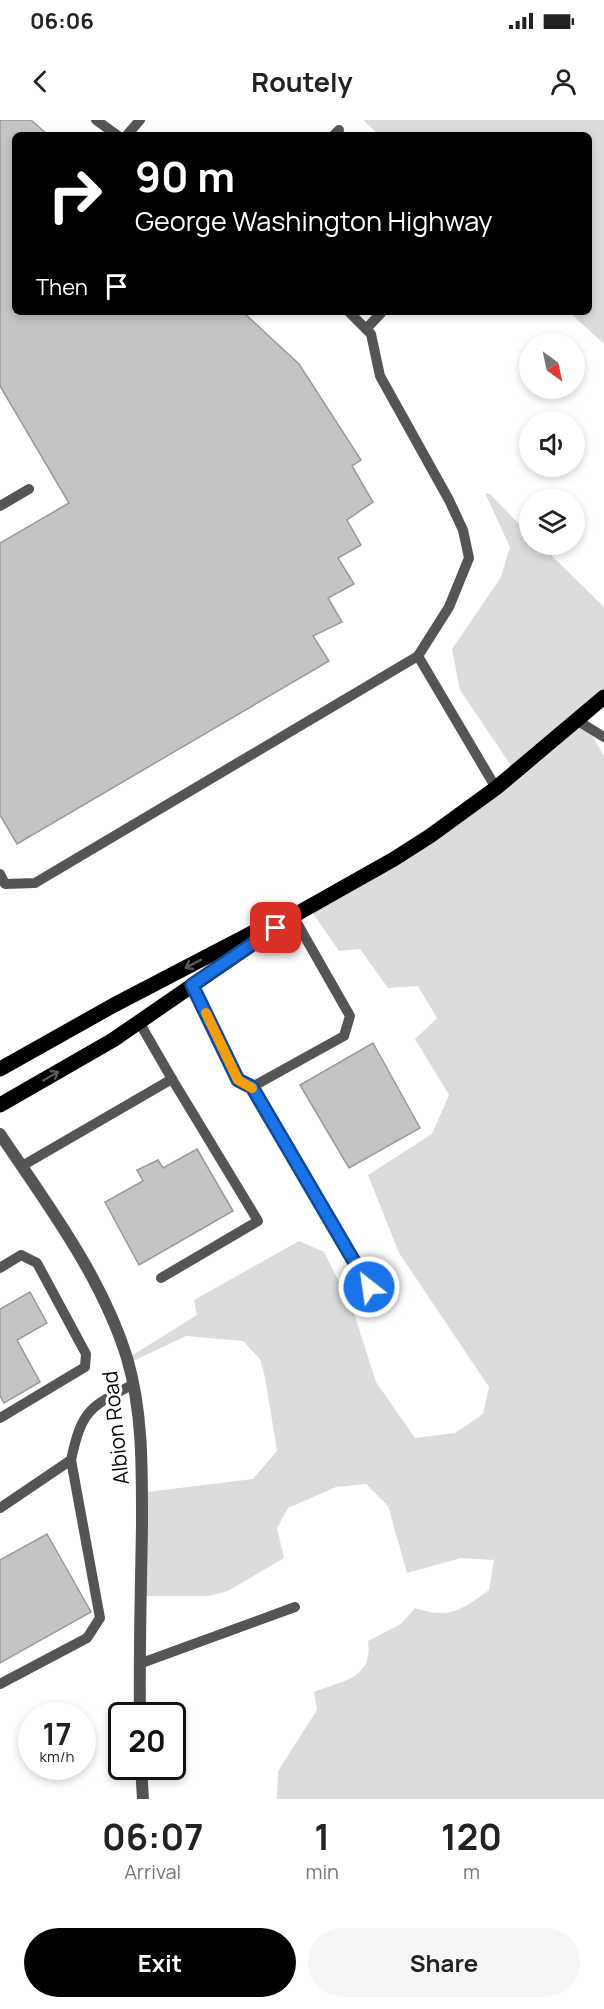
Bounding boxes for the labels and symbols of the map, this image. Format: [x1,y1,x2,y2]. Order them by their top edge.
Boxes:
north arrow [519,333,585,399]
pin [250,902,301,953]
one-way arrow [185,959,203,970]
one-way arrow [42,1070,59,1082]
position arrow [337,1255,401,1319]
street label: Albion Road [95,1370,135,1486]
speed limit sign: 20 [108,1702,186,1780]

